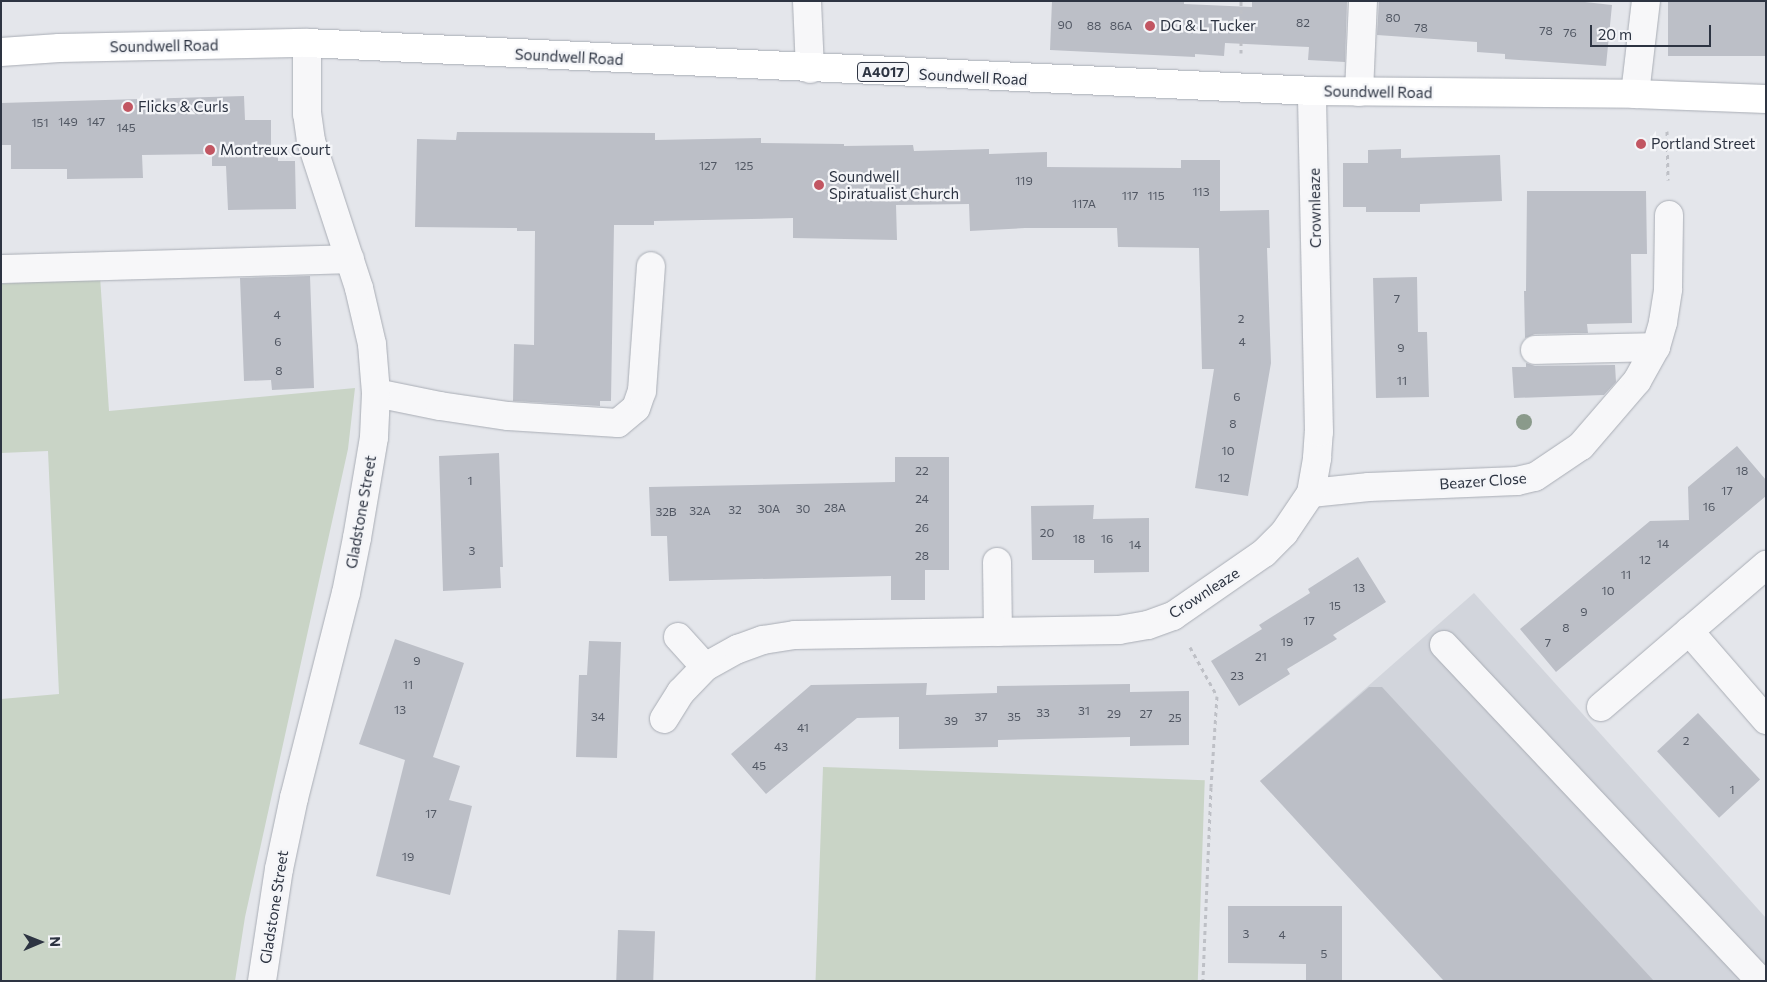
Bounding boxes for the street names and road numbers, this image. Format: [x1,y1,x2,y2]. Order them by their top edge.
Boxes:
street label: Soundwell Road [110,36,218,56]
street label: Soundwell Road [514,45,624,69]
road number: A4017 [857,61,909,84]
street label: Soundwell Road [918,65,1028,89]
street label: Soundwell Road [1324,82,1432,102]
street label: Crownleaze [1305,168,1325,248]
street label: Gladstone Street [342,454,380,570]
street label: Beazer Close [1439,469,1527,493]
street label: Crownleaze [1165,564,1243,622]
street label: Gladstone Street [256,849,292,965]

